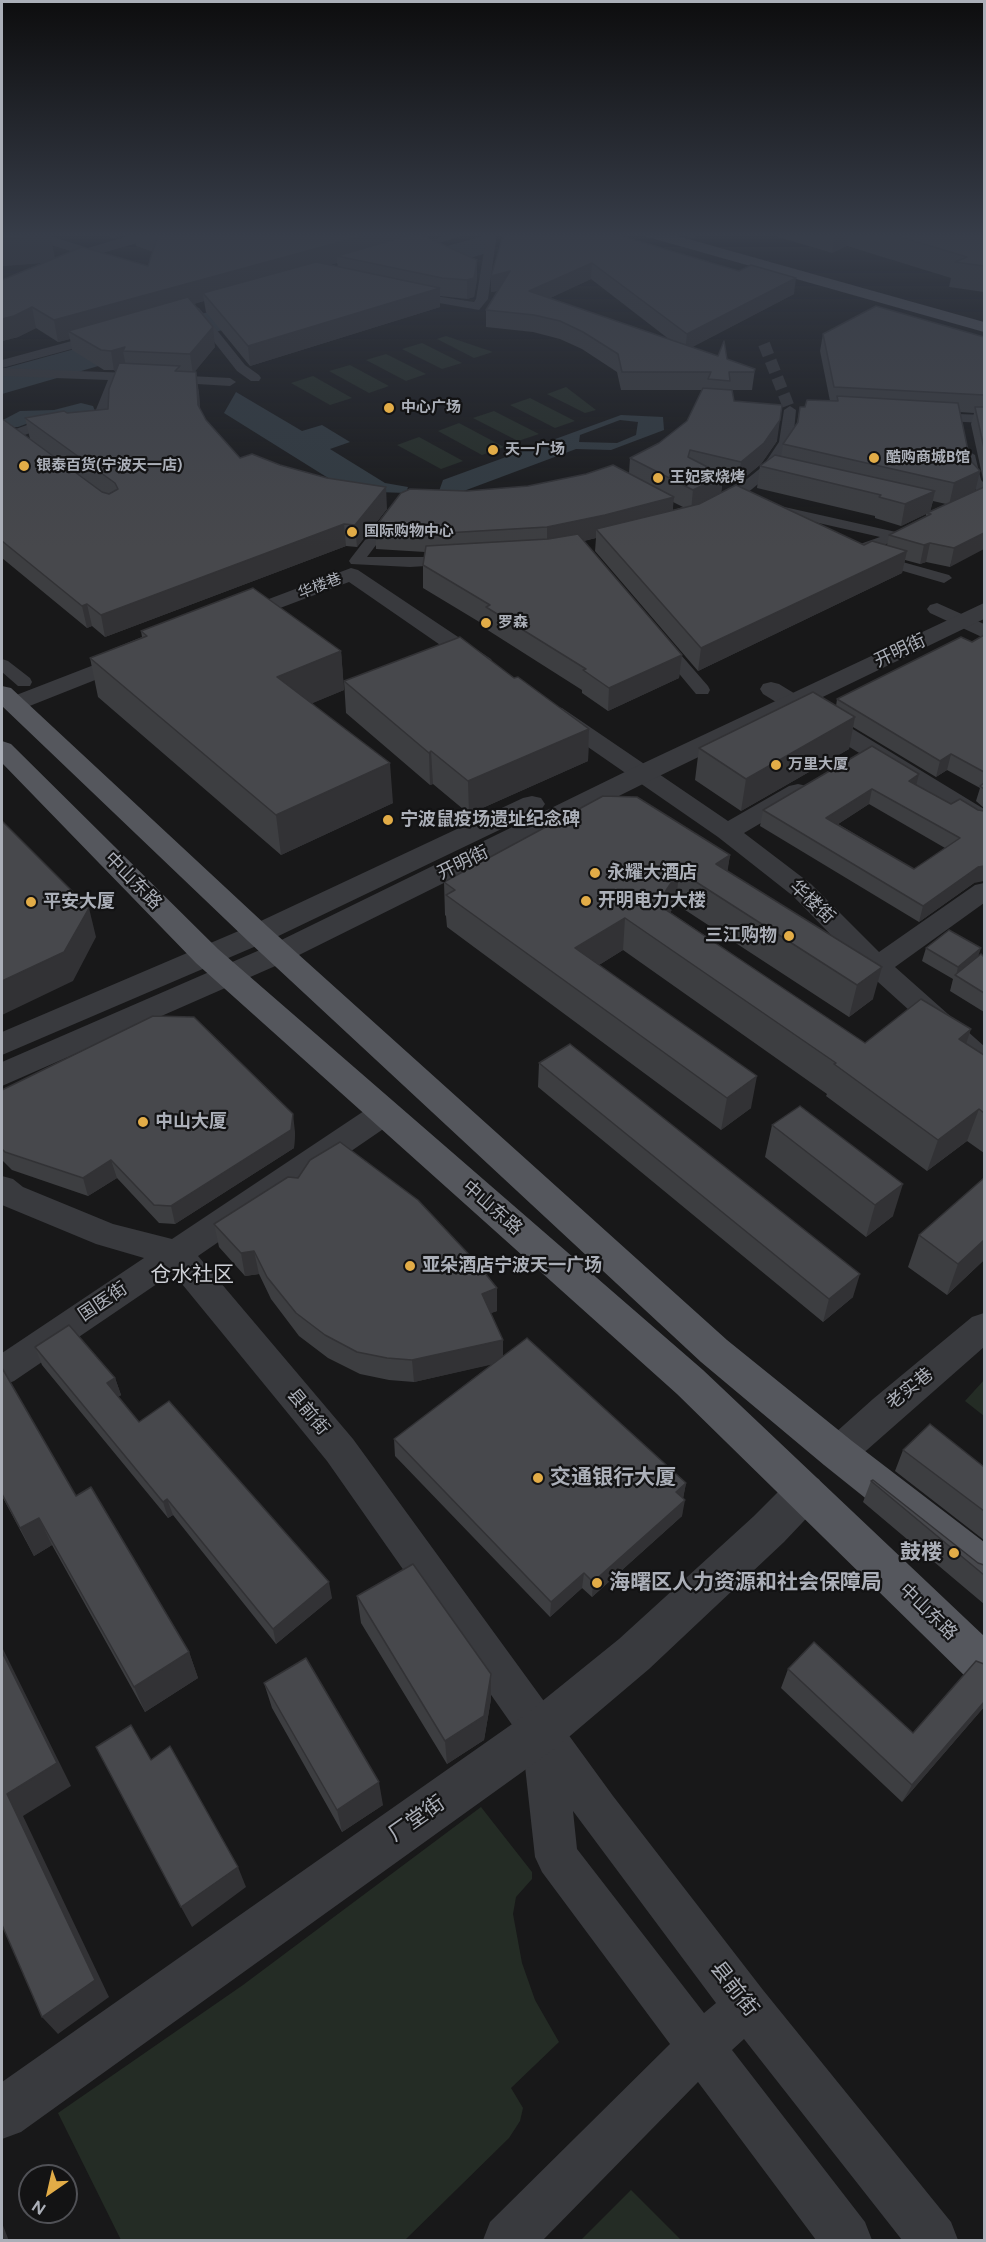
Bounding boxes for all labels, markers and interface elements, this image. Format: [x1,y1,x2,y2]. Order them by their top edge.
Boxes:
place label: 中心广场 [401,399,461,417]
marker: 中心广场 [382,401,396,415]
place label: 天一广场 [505,441,565,459]
marker: 天一广场 [486,443,500,457]
place label: 酷购商城B馆 [886,449,970,467]
marker: 酷购商城B馆 [867,451,881,465]
place label: 银泰百货(宁波天一店) [36,457,182,475]
marker: 银泰百货(宁波天一店) [17,459,31,473]
place label: 王妃家烧烤 [670,469,745,487]
marker: 王妃家烧烤 [651,471,665,485]
place label: 国际购物中心 [364,523,454,541]
marker: 国际购物中心 [345,525,359,539]
street label: 华楼巷 [296,570,344,602]
place label: 罗森 [498,614,528,632]
marker: 罗森 [479,616,493,630]
street label: 开明街 [871,630,929,672]
place label: 万里大厦 [788,756,848,774]
marker: 万里大厦 [769,758,783,772]
place label: 宁波鼠疫场遗址纪念碑 [400,809,580,831]
marker: 宁波鼠疫场遗址纪念碑 [381,813,395,827]
street label: 开明街 [434,841,492,885]
street label: 中山东路 [100,848,166,914]
place label: 永耀大酒店 [607,862,697,884]
marker: 永耀大酒店 [588,866,602,880]
street label: 华楼街 [785,876,839,928]
place label: 开明电力大楼 [598,890,706,912]
place label: 平安大厦 [43,891,115,913]
marker: 开明电力大楼 [579,894,593,908]
marker: 平安大厦 [24,895,38,909]
place label: 三江购物 [705,925,777,947]
marker: 三江购物 [782,929,796,943]
place label: 中山大厦 [155,1111,227,1133]
marker: 中山大厦 [136,1115,150,1129]
street label: 中山东路 [458,1176,526,1240]
place label: 亚朵酒店宁波天一广场 [422,1255,602,1277]
marker: 亚朵酒店宁波天一广场 [403,1259,417,1273]
district label: 仓水社区 [150,1262,234,1288]
street label: 国医街 [75,1278,131,1326]
street label: 老实巷 [882,1364,938,1414]
street label: 县前街 [282,1384,334,1440]
place label: 交通银行大厦 [550,1465,676,1491]
marker: 交通银行大厦 [531,1471,545,1485]
place label: 鼓楼 [900,1540,942,1566]
marker: 鼓楼 [947,1546,961,1560]
place label: 海曙区人力资源和社会保障局 [609,1570,882,1596]
marker: 海曙区人力资源和社会保障局 [590,1576,604,1590]
street label: 中山东路 [895,1579,961,1645]
street label: 厂堂街 [384,1791,450,1847]
street label: 县前街 [705,1956,763,2022]
north arrow [18,2164,78,2224]
text: N [28,2196,49,2219]

